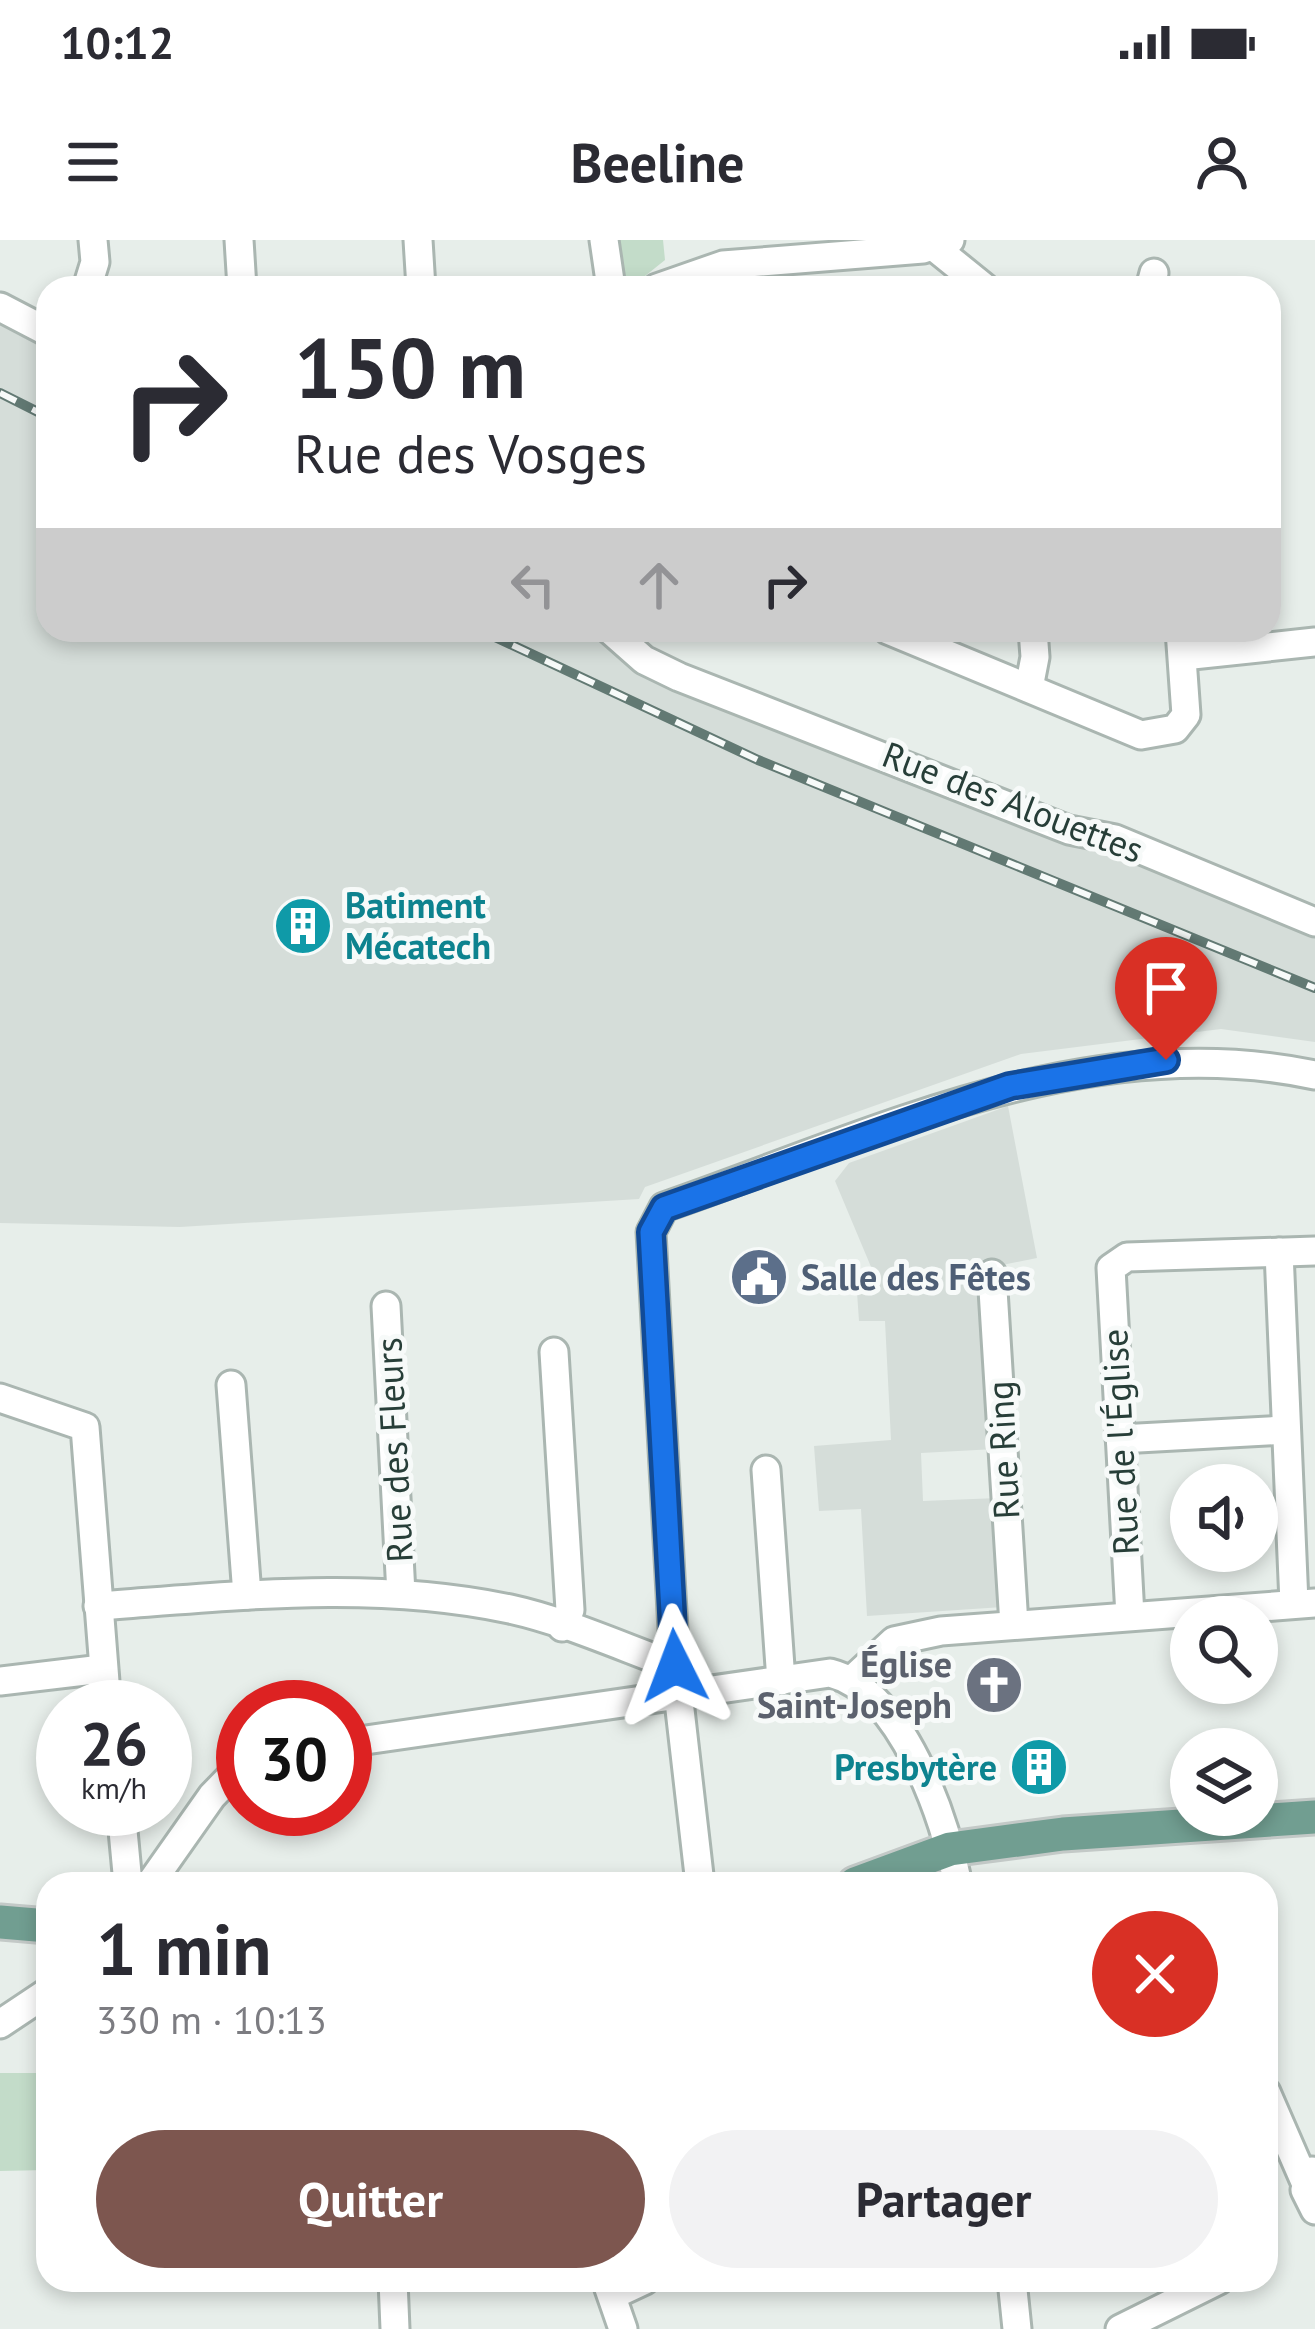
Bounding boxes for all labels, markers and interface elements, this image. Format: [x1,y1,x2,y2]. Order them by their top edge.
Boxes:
text: 10:12 [60,13,174,71]
text: Beeline [571,127,744,197]
icon: menu [60,129,126,195]
icon: person [1189,129,1255,195]
text: 150 m [294,312,526,421]
icon: right [96,324,252,480]
text: Rue des Vosges [294,418,647,488]
icon: left [500,552,566,618]
icon: ahead [626,552,692,618]
icon: right [752,552,818,618]
street label: Rue des Alouettes [876,730,1150,873]
place label: Batiment Mécatech [345,881,491,969]
building icon: Batiment Mécatech [272,895,334,957]
pin [1115,937,1217,1060]
icon: arrive [1133,955,1199,1021]
public building icon: Salle des Fêtes [728,1246,790,1308]
place label: Salle des Fêtes [801,1253,1031,1300]
street label: Rue de l'Église [1090,1328,1149,1556]
street label: Rue des Fleurs [364,1336,423,1564]
street label: Rue Ring [975,1380,1030,1520]
map controls [1170,1464,1278,1836]
button: sound [1170,1464,1278,1572]
button: search [1170,1596,1278,1704]
position arrow [612,1603,738,1729]
place label: Église Saint-Joseph [757,1640,952,1728]
church icon: Église Saint-Joseph [963,1654,1025,1716]
speed limit sign: 30 [216,1680,372,1836]
text: 26 [80,1704,148,1782]
button: layers [1170,1728,1278,1836]
building icon: Presbytère [1008,1736,1070,1798]
place label: Presbytère [834,1743,997,1790]
text: km/h [81,1768,147,1807]
text: 1 min [96,1902,272,1995]
button: close [1092,1911,1218,2037]
text: 330 m · 10:13 [96,1994,327,2045]
button: Quitter [96,2130,645,2268]
button: Partager [669,2130,1218,2268]

